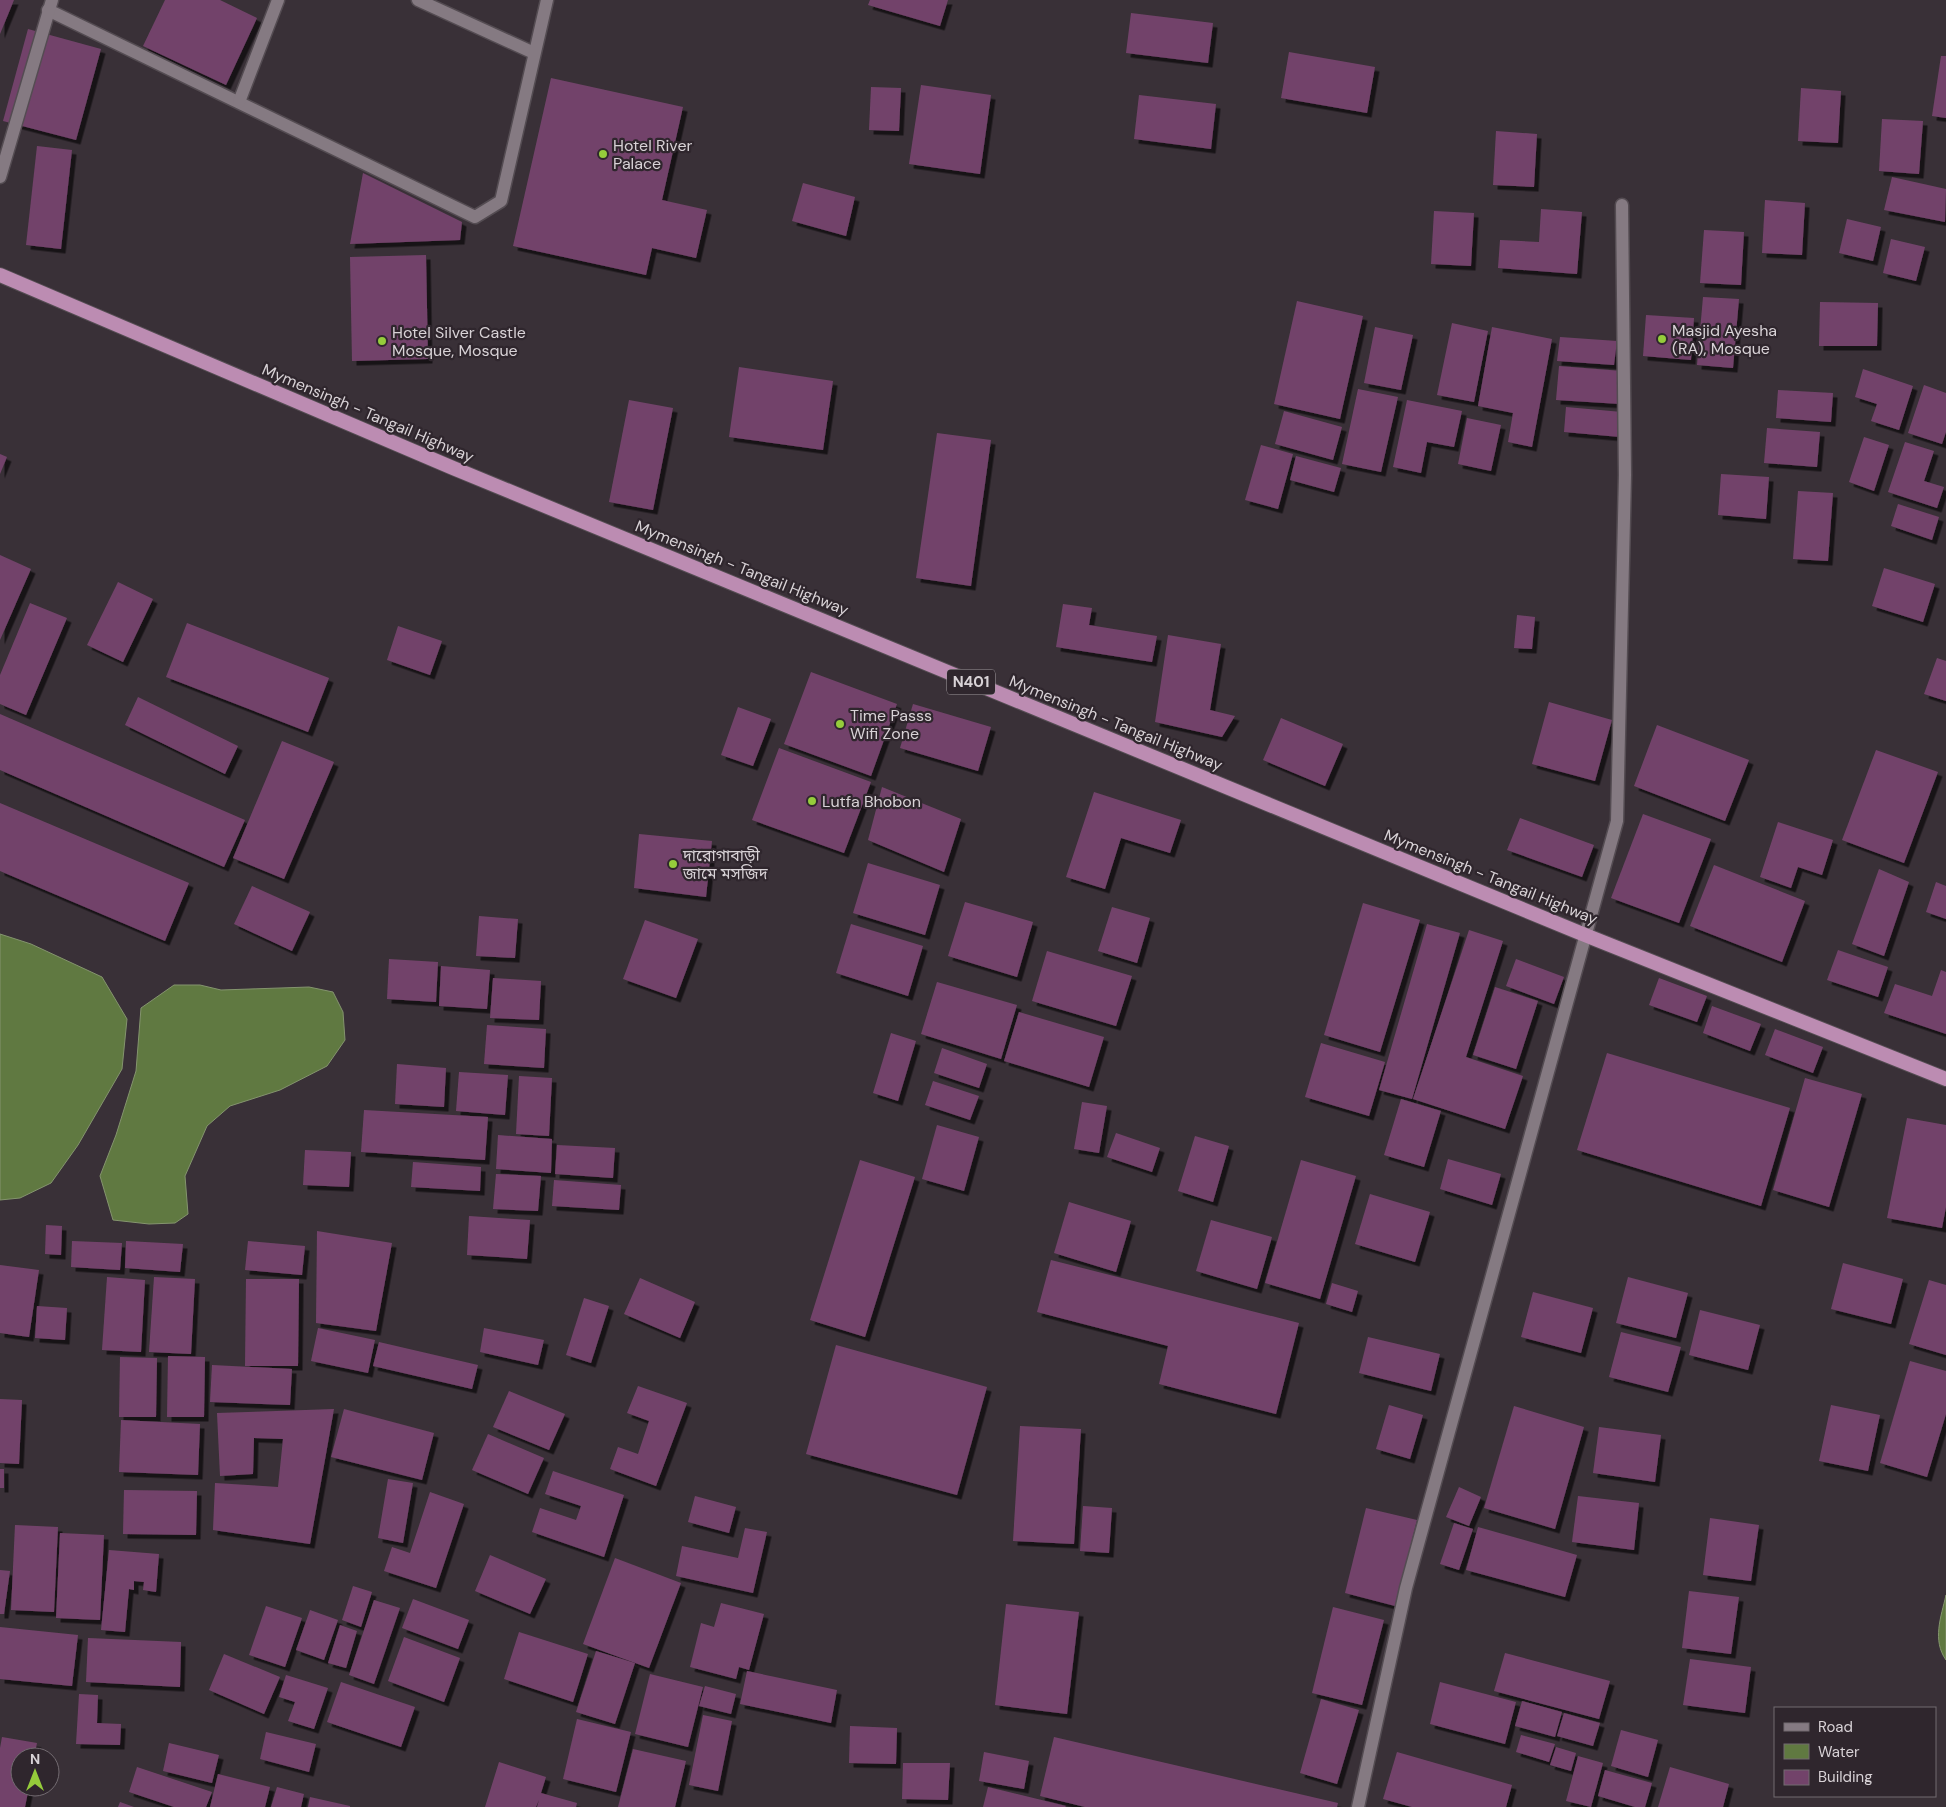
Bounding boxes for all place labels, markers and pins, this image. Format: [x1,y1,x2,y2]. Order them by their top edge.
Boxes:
place label: Hotel River Palace [613,135,692,174]
marker: Hotel River Palace [597,148,609,160]
place label: Masjid Ayesha (RA), Mosque [1672,320,1777,359]
place label: Hotel Silver Castle Mosque, Mosque [392,322,526,361]
marker: Masjid Ayesha (RA), Mosque [1656,333,1668,345]
marker: Hotel Silver Castle Mosque, Mosque [376,335,388,347]
place label: Time Passs Wifi Zone [850,705,932,744]
marker: Time Passs Wifi Zone [834,718,846,730]
place label: Lutfa Bhobon [822,791,921,812]
marker: Lutfa Bhobon [806,795,818,807]
place label: দারোগাবাড়ী জামে মসজিদ [682,845,769,884]
marker: দারোগাবাড়ী জামে মসজিদ [667,858,679,870]

